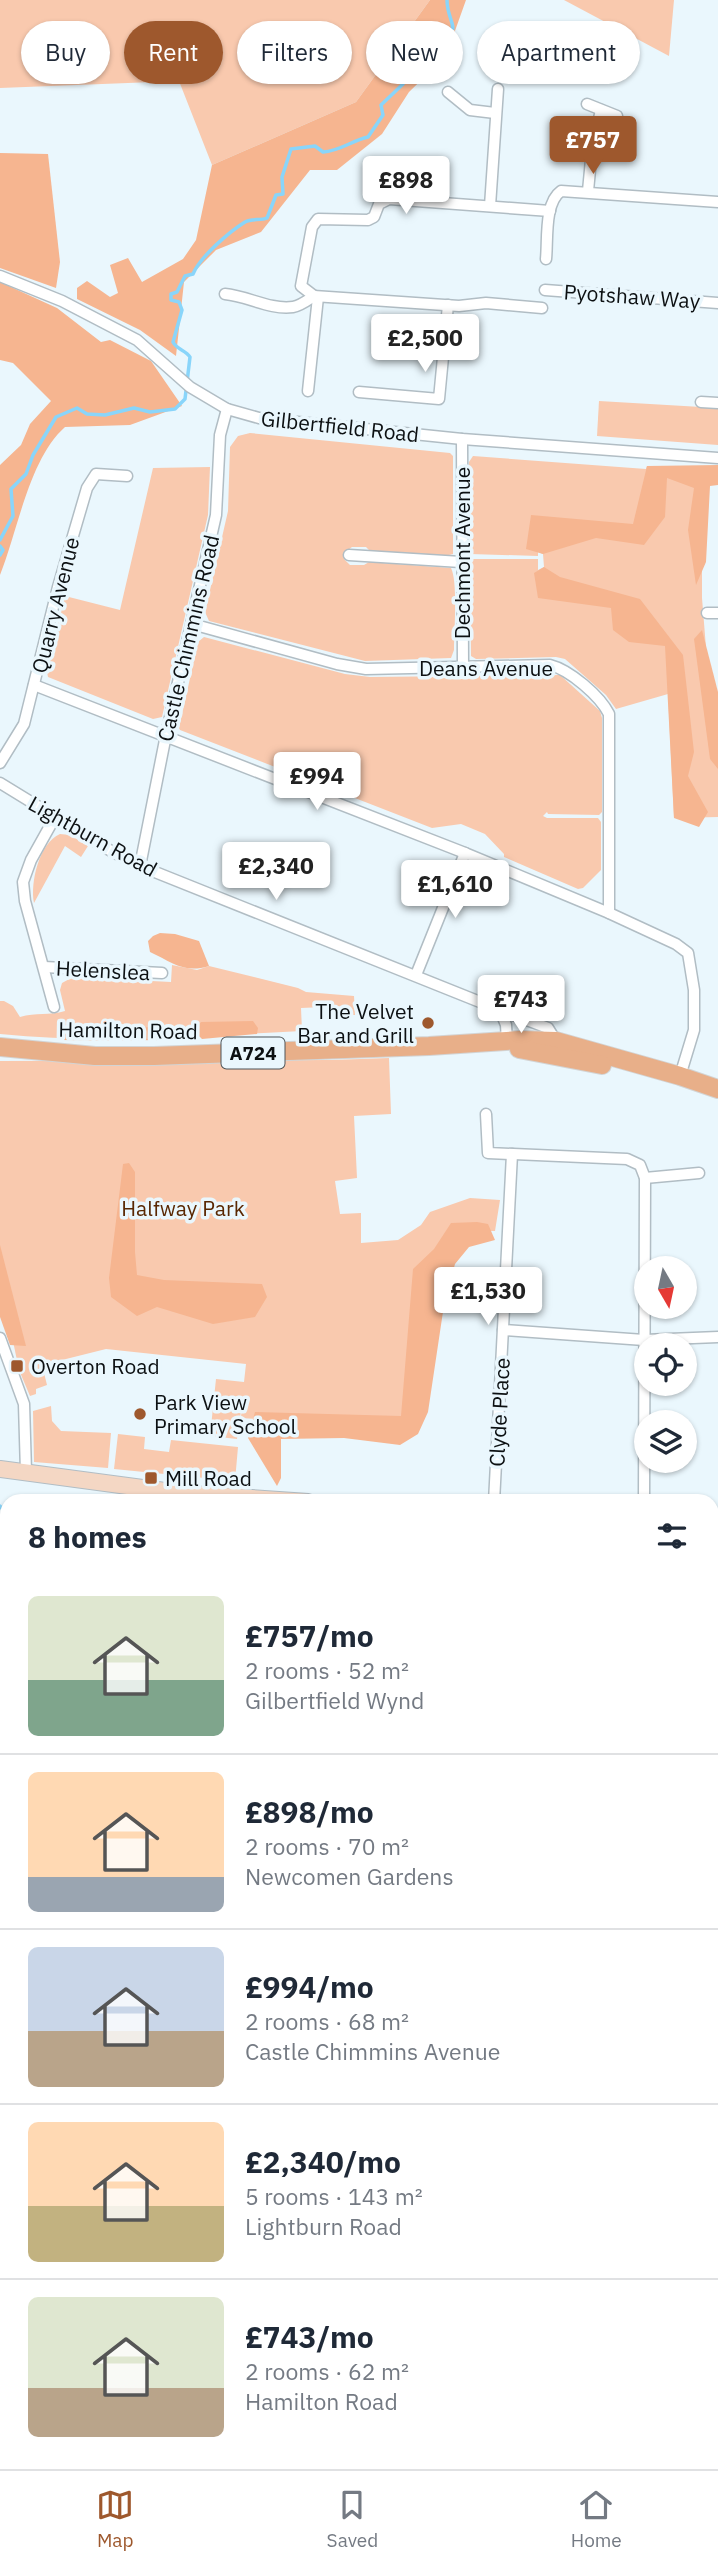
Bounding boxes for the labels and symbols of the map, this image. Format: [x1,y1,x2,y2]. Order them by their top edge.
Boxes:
pin: £757 [552,116,634,176]
pin: £898 [365,156,447,216]
street label: Pyotshaw Way [563,277,702,315]
pin: £2,500 [368,314,482,374]
street label: Gilbertfield Road [260,404,420,448]
street label: Dechmont Avenue [448,467,476,639]
street label: Castle Chimmins Road [151,532,225,744]
street label: Quarry Avenue [25,534,85,676]
street label: Deans Avenue [419,654,553,682]
pin: £994 [276,752,358,812]
street label: Lightburn Road [24,789,162,883]
pin: £2,340 [219,842,333,902]
pin: £1,610 [398,860,512,920]
street label: Helenslea [55,954,151,986]
pin: £743 [480,976,562,1035]
place label: The Velvet Bar and Grill [297,997,414,1049]
street label: Hamilton Road [58,1015,198,1045]
marker: The Velvet Bar and Grill [420,1015,436,1031]
road number: A724 [222,1037,284,1068]
park label: Halfway Park [121,1194,245,1222]
north arrow [634,1256,696,1320]
pin: £1,530 [431,1268,545,1327]
place label: Overton Road [31,1352,160,1380]
street label: Clyde Place [482,1357,516,1467]
marker: Overton Road [9,1358,25,1374]
place label: Park View Primary School [154,1388,297,1440]
marker: Park View Primary School [132,1406,148,1422]
place label: Mill Road [165,1464,252,1492]
marker: Mill Road [143,1470,159,1486]

